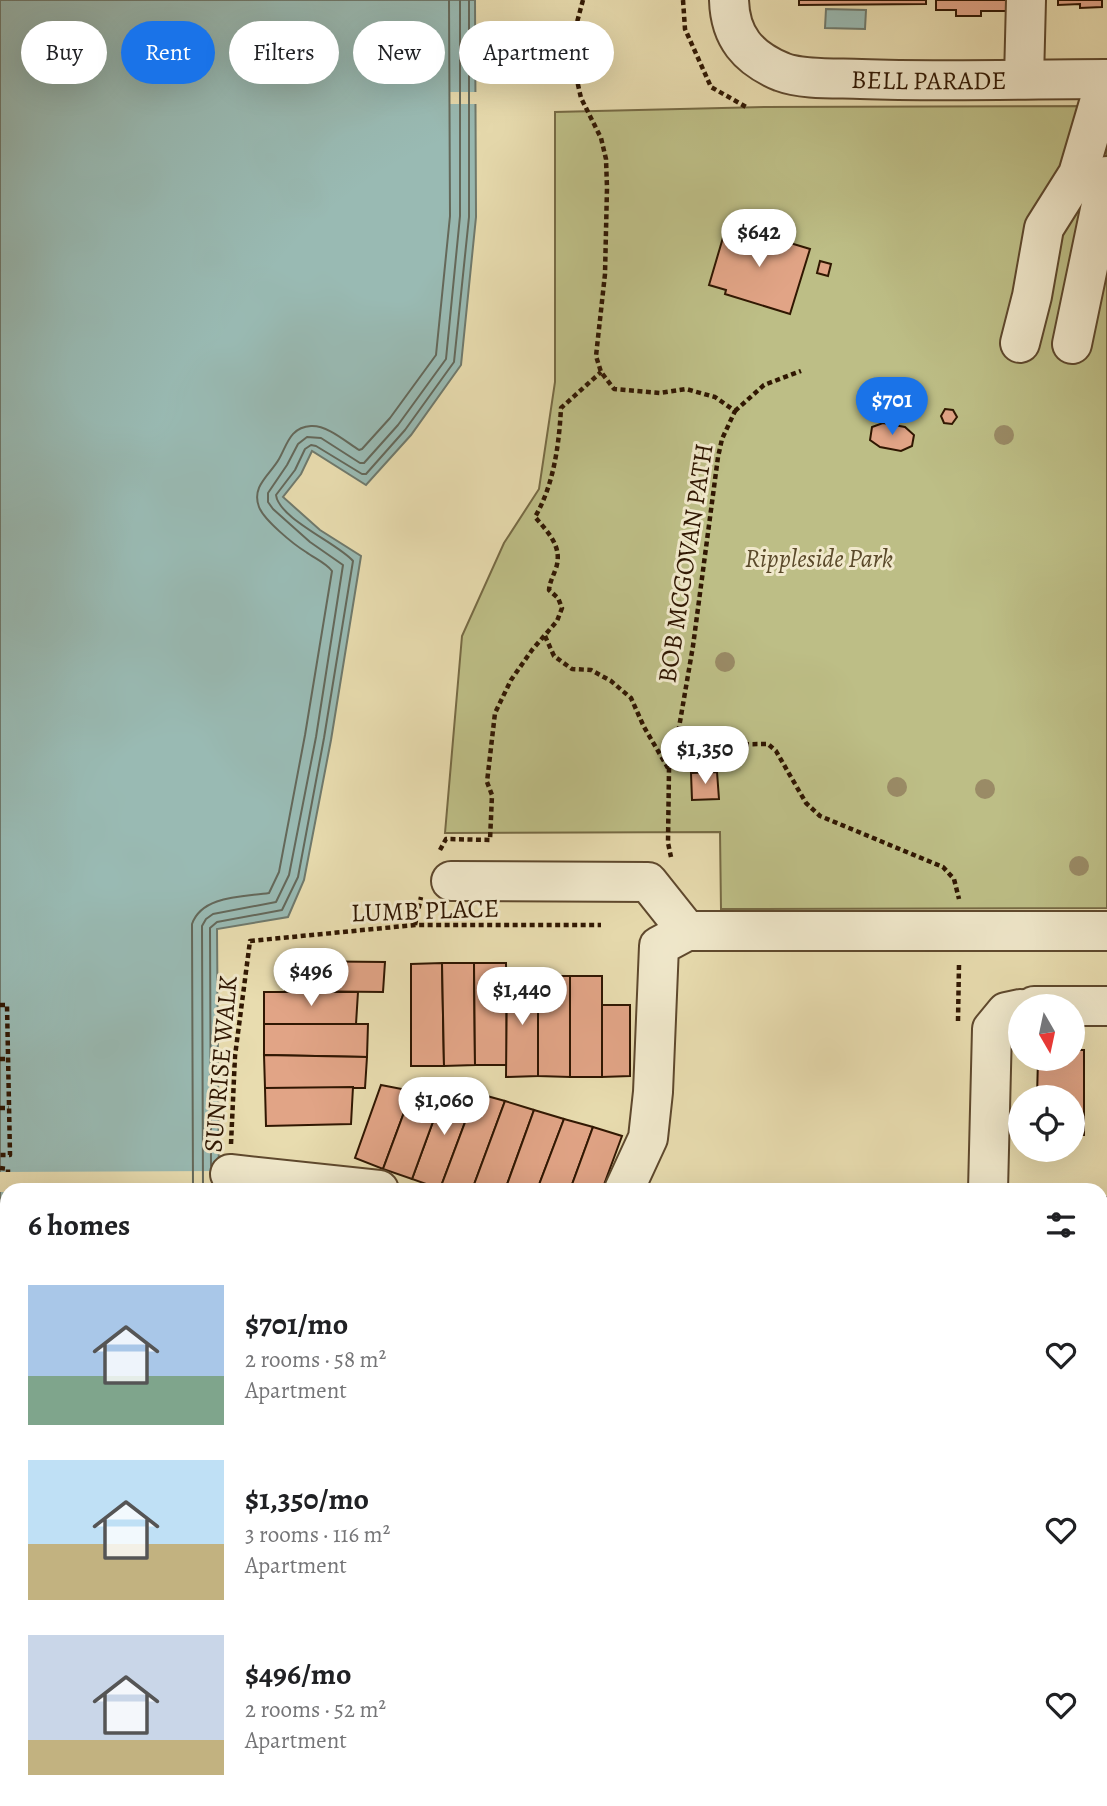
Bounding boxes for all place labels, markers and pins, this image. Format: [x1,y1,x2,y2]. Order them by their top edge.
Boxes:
pin: $642 [718,210,800,269]
pin: $701 [851,378,933,437]
pin: $1,350 [648,726,762,786]
pin: $496 [270,948,352,1008]
pin: $1,440 [465,968,579,1027]
pin: $1,060 [387,1078,501,1137]

